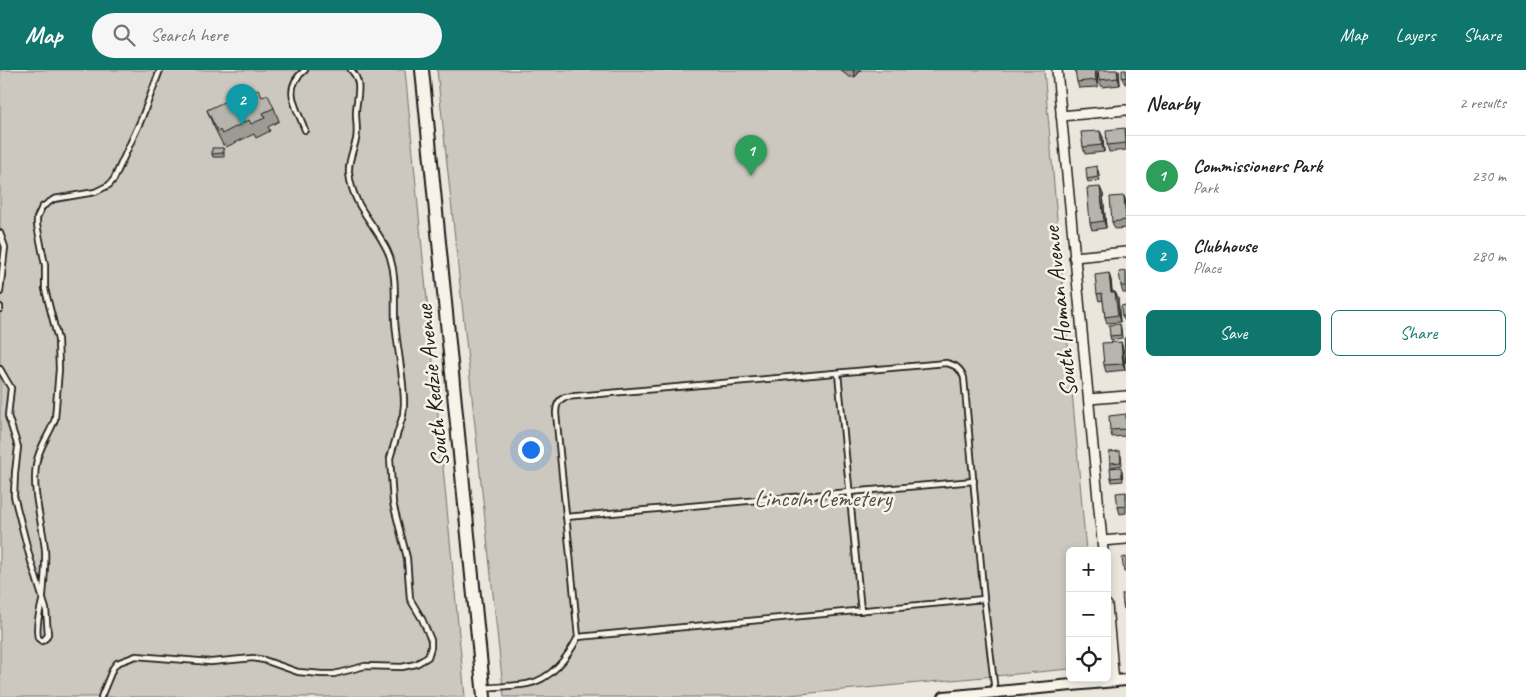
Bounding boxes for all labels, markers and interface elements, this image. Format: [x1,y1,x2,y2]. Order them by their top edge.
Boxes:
search box [92,13,442,58]
text: Map [25,20,62,50]
icon: search [110,21,138,49]
text: Search here [150,23,228,47]
text: Map [1340,24,1368,46]
text: Layers [1396,24,1435,46]
text: Share [1463,24,1501,46]
pin: 2 [226,84,258,125]
text: Nearby [1146,90,1199,116]
text: 2 results [1459,93,1506,113]
pin: 1 [735,135,767,176]
text: Commissioners Park [1193,154,1322,178]
text: 1 [1158,166,1166,186]
text: 230 m [1472,166,1506,186]
text: Park [1193,178,1218,198]
street label: South Homan Avenue [1036,223,1084,399]
text: Clubhouse [1193,234,1257,258]
text: 2 [1158,246,1166,266]
text: 280 m [1472,246,1506,266]
text: Place [1193,258,1221,278]
street label: South Kedzie Avenue [408,301,455,469]
button: Save [1146,310,1321,356]
button: Share [1331,310,1506,356]
your location [518,437,544,463]
park label: Lincoln Cemetery [754,483,894,513]
map controls [1066,547,1111,682]
button: + [1066,547,1111,592]
button: − [1066,592,1111,637]
button: locate [1066,637,1111,682]

